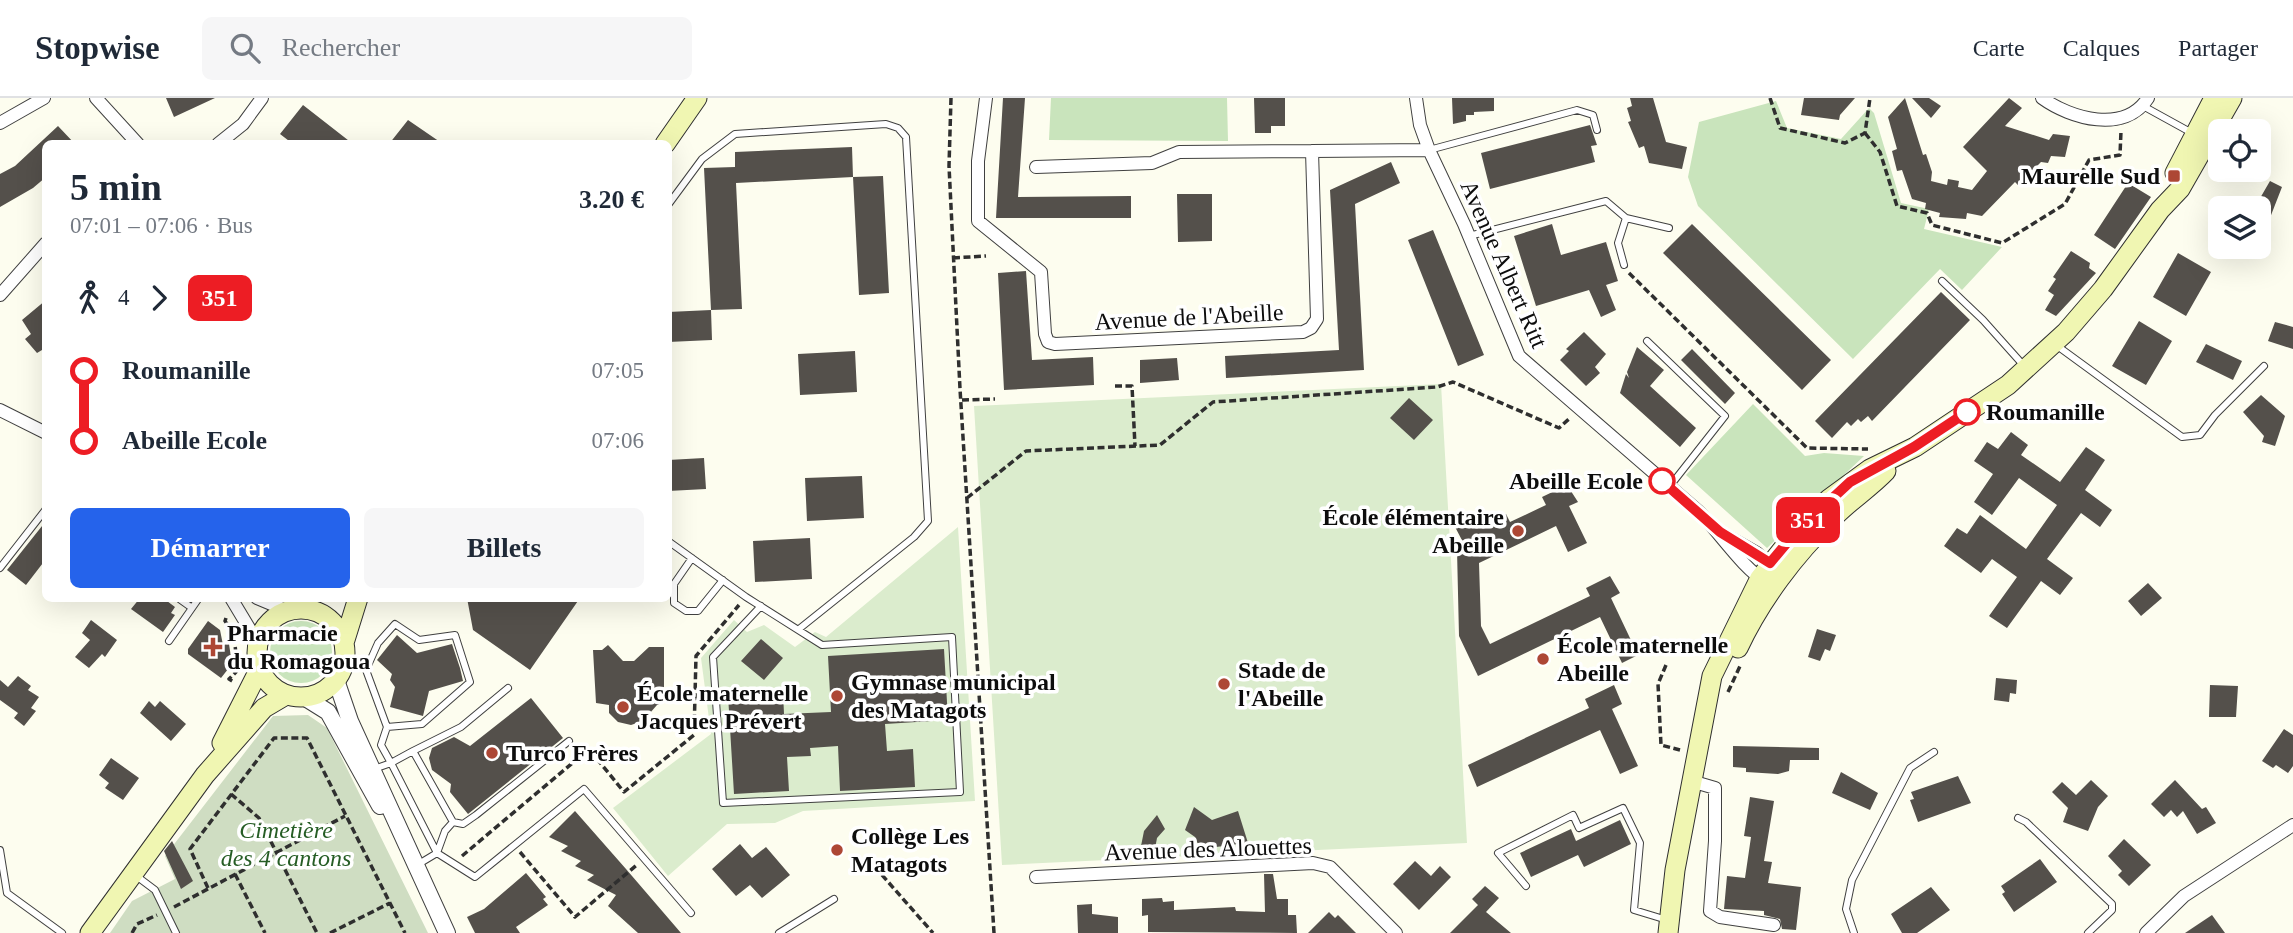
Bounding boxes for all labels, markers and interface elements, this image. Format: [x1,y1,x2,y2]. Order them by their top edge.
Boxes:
search box [202,17,692,80]
icon: search [226,29,264,67]
text: Stopwise [35,30,160,66]
text: Rechercher [282,33,400,62]
text: Carte [1973,35,2025,61]
text: Calques [2063,35,2140,61]
text: Partager [2178,35,2258,61]
map controls [2208,119,2271,259]
button: locate [2208,119,2271,182]
place label: Maurelle Sud [2021,163,2161,189]
text: 5 min [70,166,162,208]
marker: Maurelle Sud [2166,168,2182,184]
street label: Avenue Albert Ritt [1455,176,1553,352]
text: 3.20 € [579,185,644,214]
button: layers [2208,196,2271,259]
text: 07:01 – 07:06 · Bus [70,213,253,238]
icon: walk [70,279,108,317]
icon: forward [140,279,178,317]
text: 4 [118,285,130,310]
text: 351 [202,285,238,311]
street label: Avenue de l'Abeille [1094,299,1284,335]
text: Roumanille [122,356,251,385]
text: 07:05 [592,358,644,383]
marker: Roumanille [1954,399,1980,425]
place label: Roumanille [1986,399,2105,425]
text: Abeille Ecole [122,426,267,455]
text: 07:06 [592,428,644,453]
place label: Abeille Ecole [1509,468,1643,494]
marker: Abeille Ecole [1649,468,1675,494]
line badge: 351 [1768,497,1848,543]
place label: École élémentaire Abeille [1323,504,1504,558]
text: 351 [1790,507,1826,533]
button: Démarrer [70,508,350,588]
button: Billets [364,508,644,588]
marker: École élémentaire Abeille [1510,523,1526,539]
place label: Pharmacie du Romagoua [227,620,370,674]
place label: École maternelle Abeille [1557,632,1729,686]
marker: Pharmacie du Romagoua [205,639,221,655]
marker: École maternelle Abeille [1535,651,1551,667]
place label: Stade de l'Abeille [1238,657,1326,711]
place label: Gymnase municipal des Matagots [851,669,1056,723]
marker: Stade de l'Abeille [1216,676,1232,692]
place label: École maternelle Jacques Prévert [637,680,809,734]
marker: Gymnase municipal des Matagots [829,688,845,704]
marker: École maternelle Jacques Prévert [615,699,631,715]
place label: Turco Frères [506,740,638,766]
marker: Turco Frères [484,745,500,761]
park label: Cimetière des 4 cantons [221,817,351,871]
place label: Collège Les Matagots [851,823,969,877]
street label: Avenue des Alouettes [1104,832,1312,866]
marker: Collège Les Matagots [829,842,845,858]

